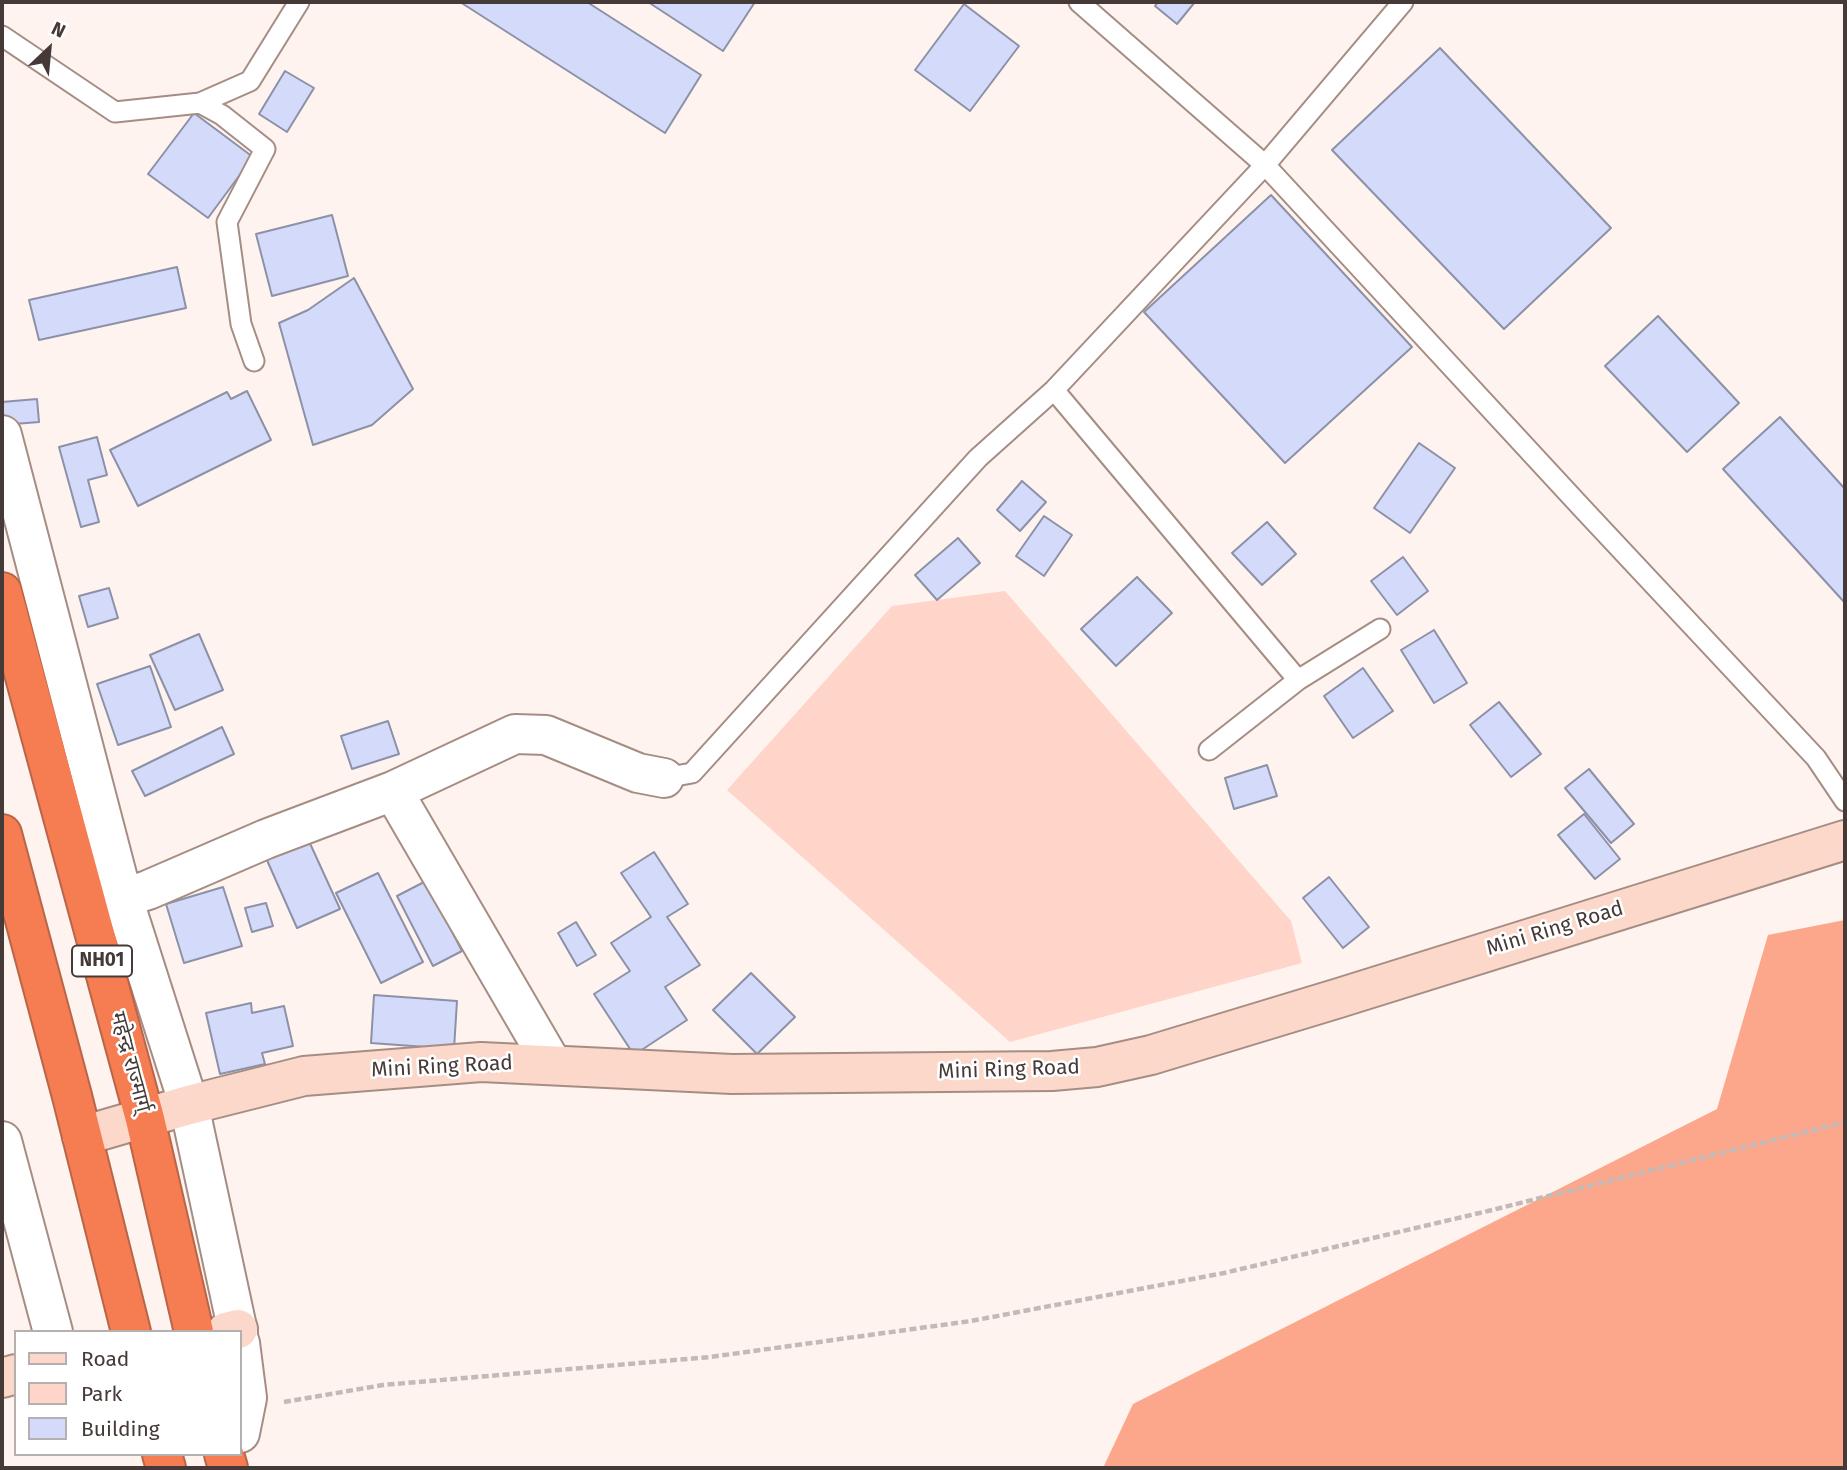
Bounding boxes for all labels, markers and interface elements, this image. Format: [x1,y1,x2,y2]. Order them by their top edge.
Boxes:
north arrow [14,14,84,84]
text: N [48,17,69,43]
street label: Mini Ring Road [1483,896,1627,962]
road number: NH01 [72,945,132,976]
street label: महेन्द्र राज्मार्ग् [105,1009,155,1115]
street label: Mini Ring Road [370,1051,514,1083]
street label: Mini Ring Road [938,1055,1080,1085]
legend [14,1330,242,1456]
text: Road [81,1346,129,1372]
text: Park [81,1381,122,1407]
text: Building [81,1416,160,1442]

